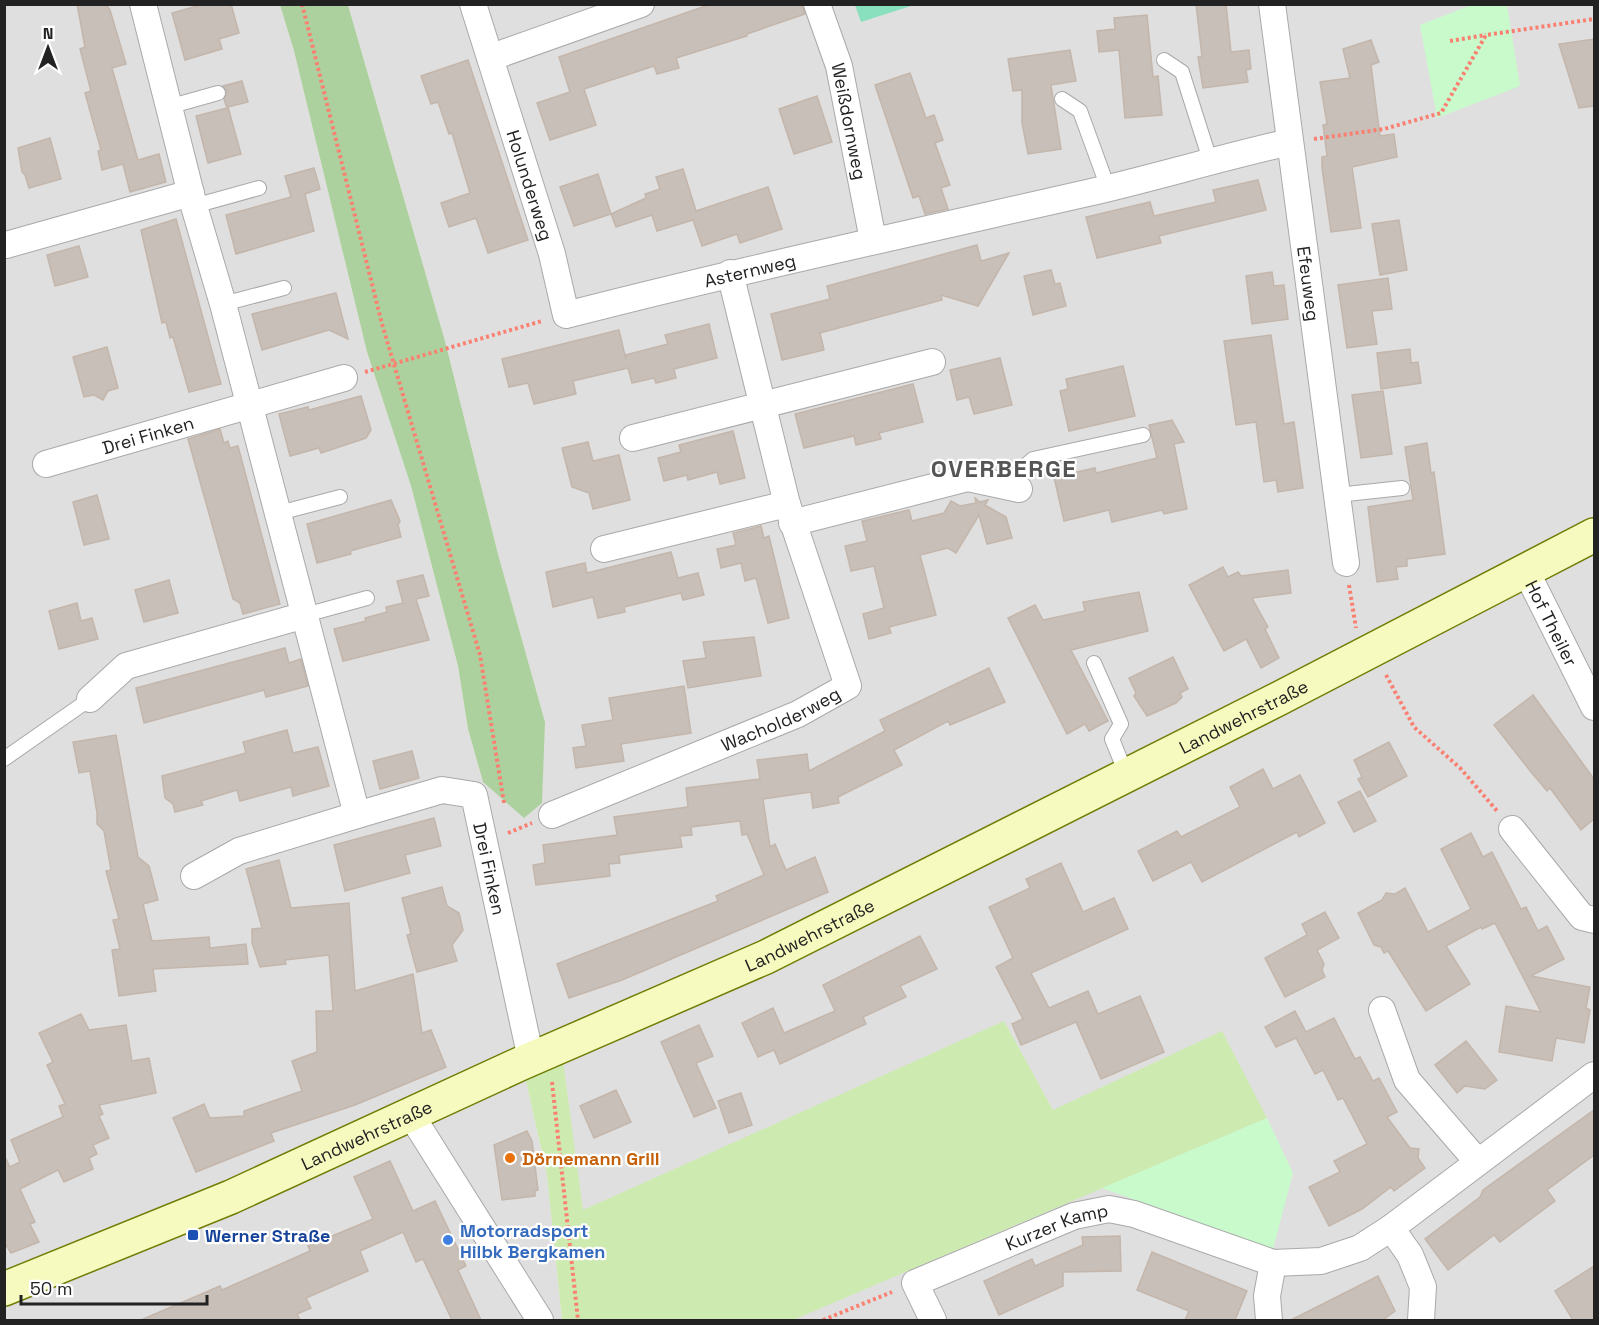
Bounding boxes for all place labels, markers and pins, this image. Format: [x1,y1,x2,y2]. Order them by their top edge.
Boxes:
place label: Dörnemann Grill [522,1147,660,1170]
marker: Dörnemann Grill [503,1151,517,1165]
place label: Motorradsport Hilbk Bergkamen [460,1219,605,1263]
place label: Werner Straße [205,1224,330,1247]
marker: Werner Straße [186,1228,200,1242]
marker: Motorradsport Hilbk Bergkamen [441,1233,455,1247]

